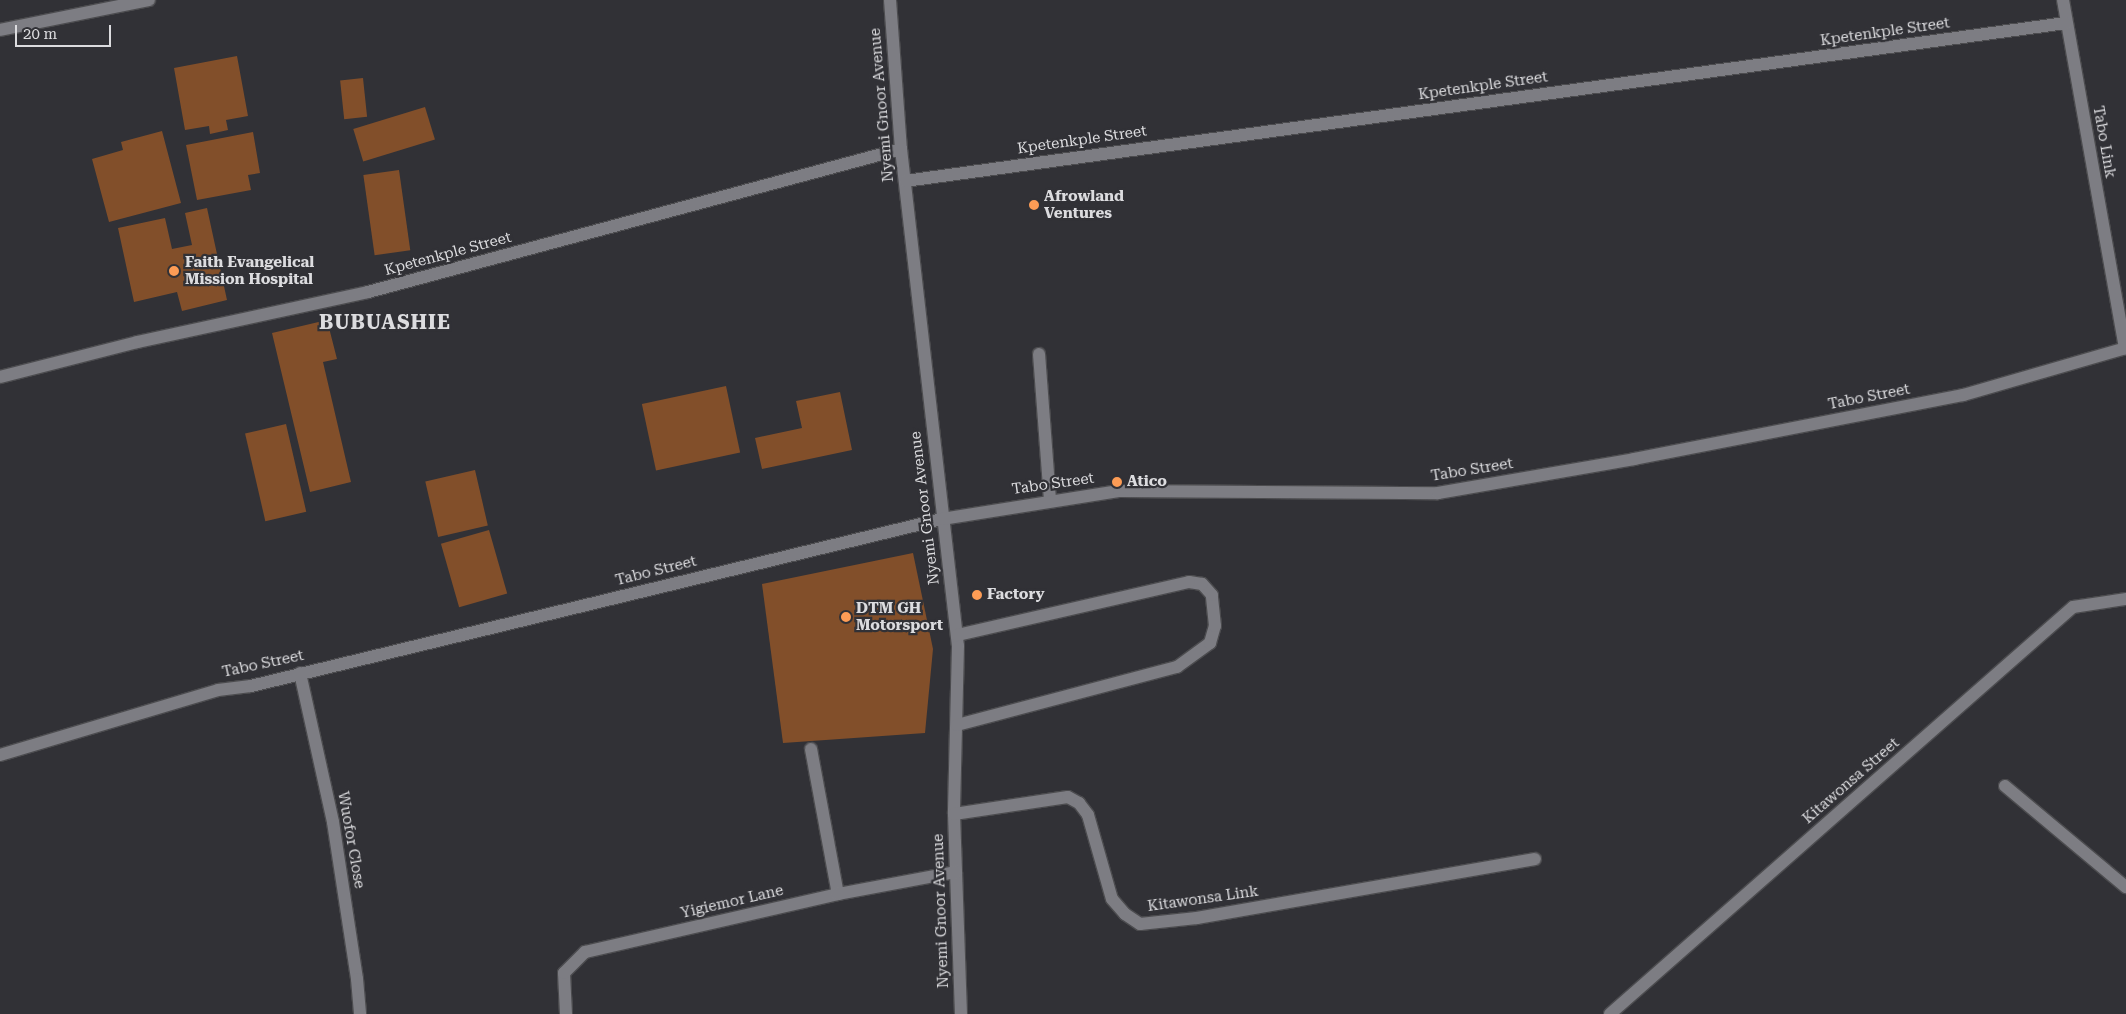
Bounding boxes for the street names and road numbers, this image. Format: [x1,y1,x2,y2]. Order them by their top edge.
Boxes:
street label: Kpetenkple Street [1819,14,1951,50]
street label: Nyemi Gnoor Avenue [866,27,898,183]
street label: Kpetenkple Street [1417,68,1549,104]
street label: Tabo Link [2089,105,2119,179]
street label: Kpetenkple Street [1016,122,1148,158]
street label: Kpetenkple Street [383,228,513,280]
street label: Tabo Street [1827,380,1911,414]
street label: Nyemi Gnoor Avenue [907,430,943,586]
street label: Tabo Street [1430,455,1514,485]
street label: Tabo Street [1011,469,1095,499]
street label: Tabo Street [614,552,698,590]
street label: Tabo Street [221,647,305,681]
street label: Kitawonsa Street [1799,734,1903,828]
street label: Wuofor Close [334,790,368,890]
street label: Nyemi Gnoor Avenue [929,833,953,989]
street label: Yigiemor Lane [679,881,785,923]
street label: Kitawonsa Link [1146,882,1260,916]

